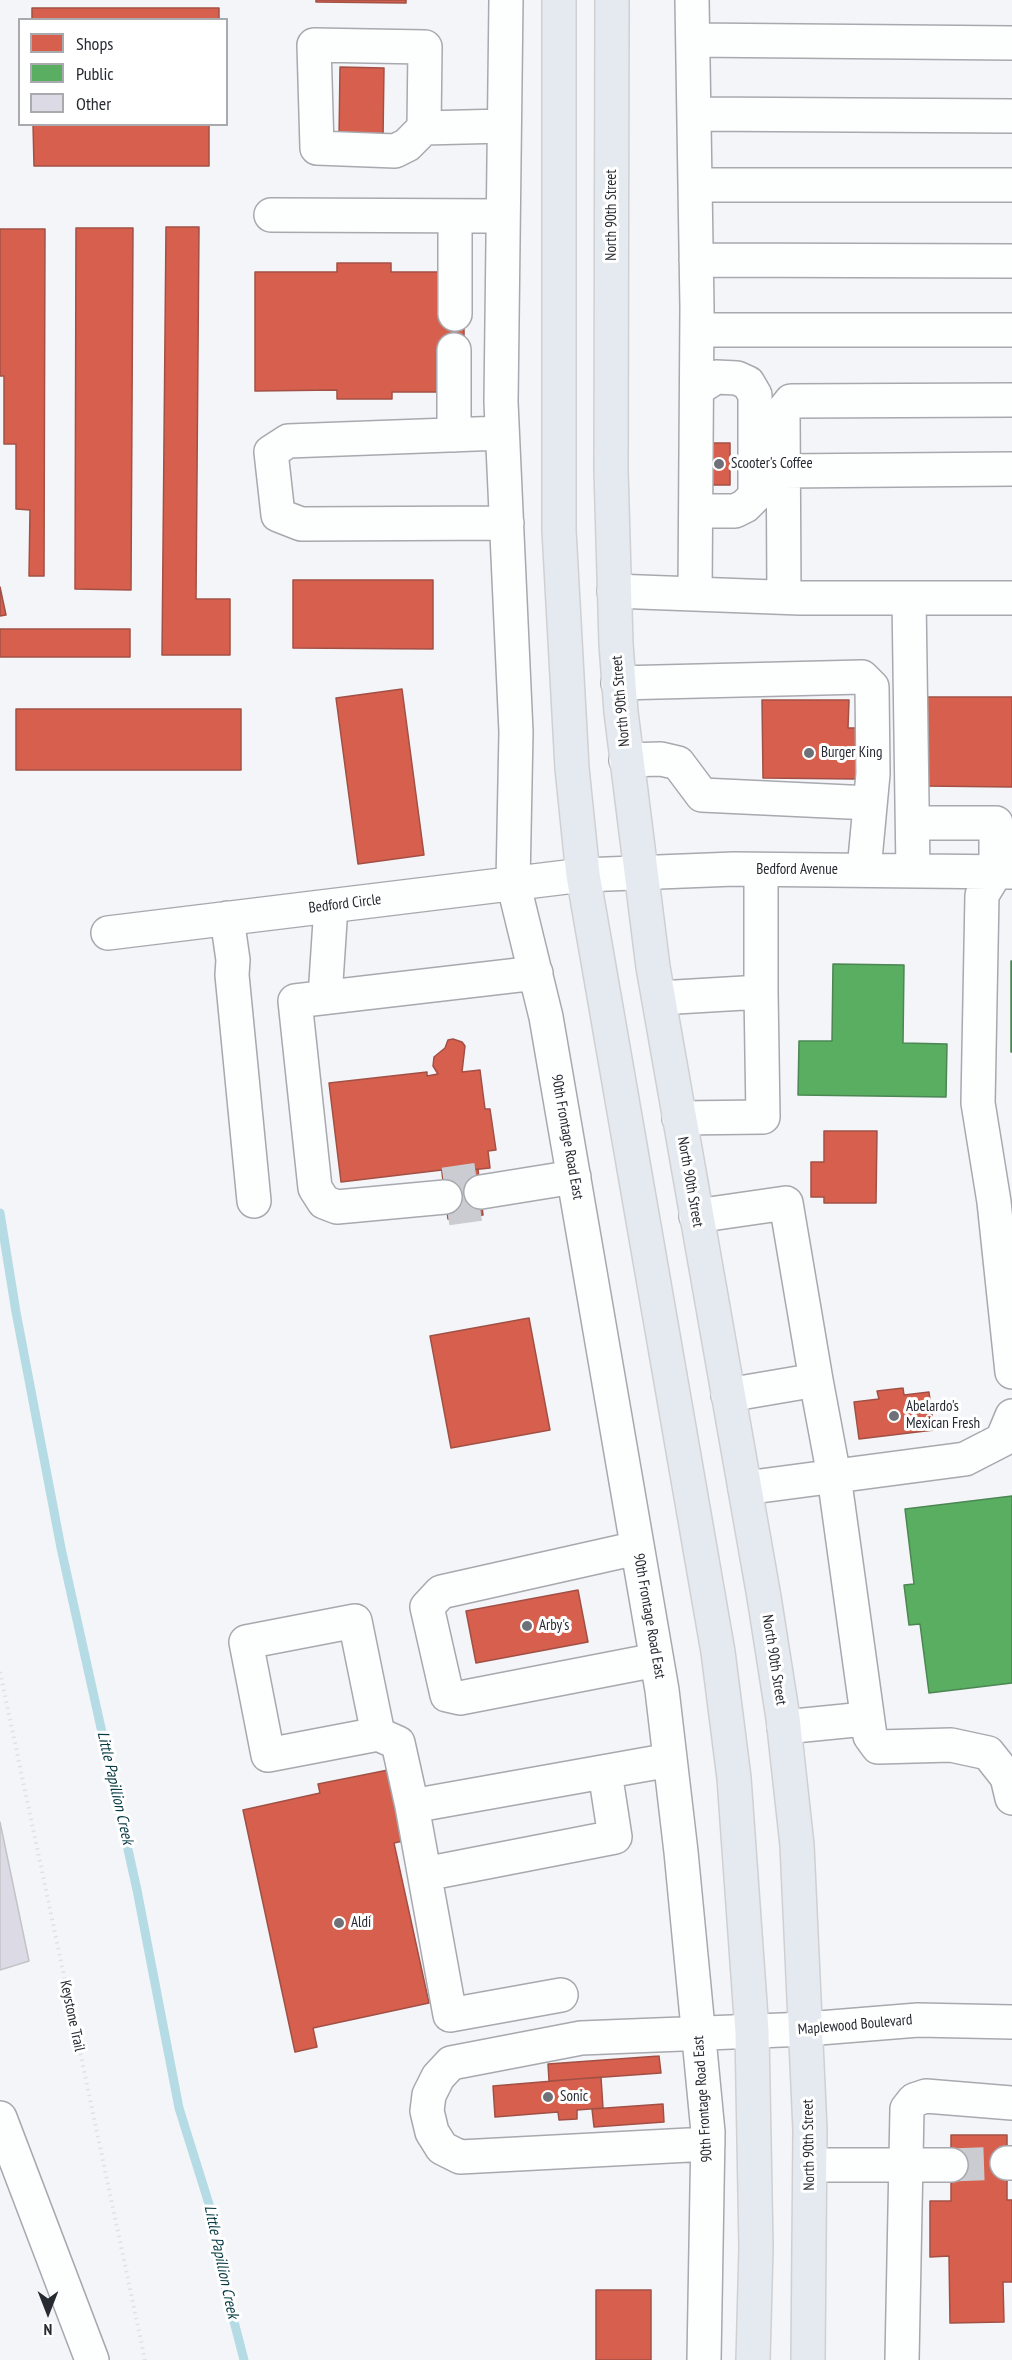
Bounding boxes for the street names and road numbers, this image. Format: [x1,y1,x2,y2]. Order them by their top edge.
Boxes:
street label: North 90th Street [603,169,621,261]
street label: North 90th Street [608,655,634,747]
street label: Bedford Avenue [756,861,838,879]
street label: Bedford Circle [308,891,382,917]
street label: 90th Frontage Road East [547,1073,587,1201]
street label: North 90th Street [673,1135,707,1229]
street label: 90th Frontage Road East [629,1552,669,1680]
street label: North 90th Street [758,1613,790,1707]
street label: Keystone Trail [56,1979,88,2053]
street label: Maplewood Boulevard [797,2011,913,2039]
street label: 90th Frontage Road East [690,2035,716,2163]
street label: North 90th Street [799,2099,819,2191]

